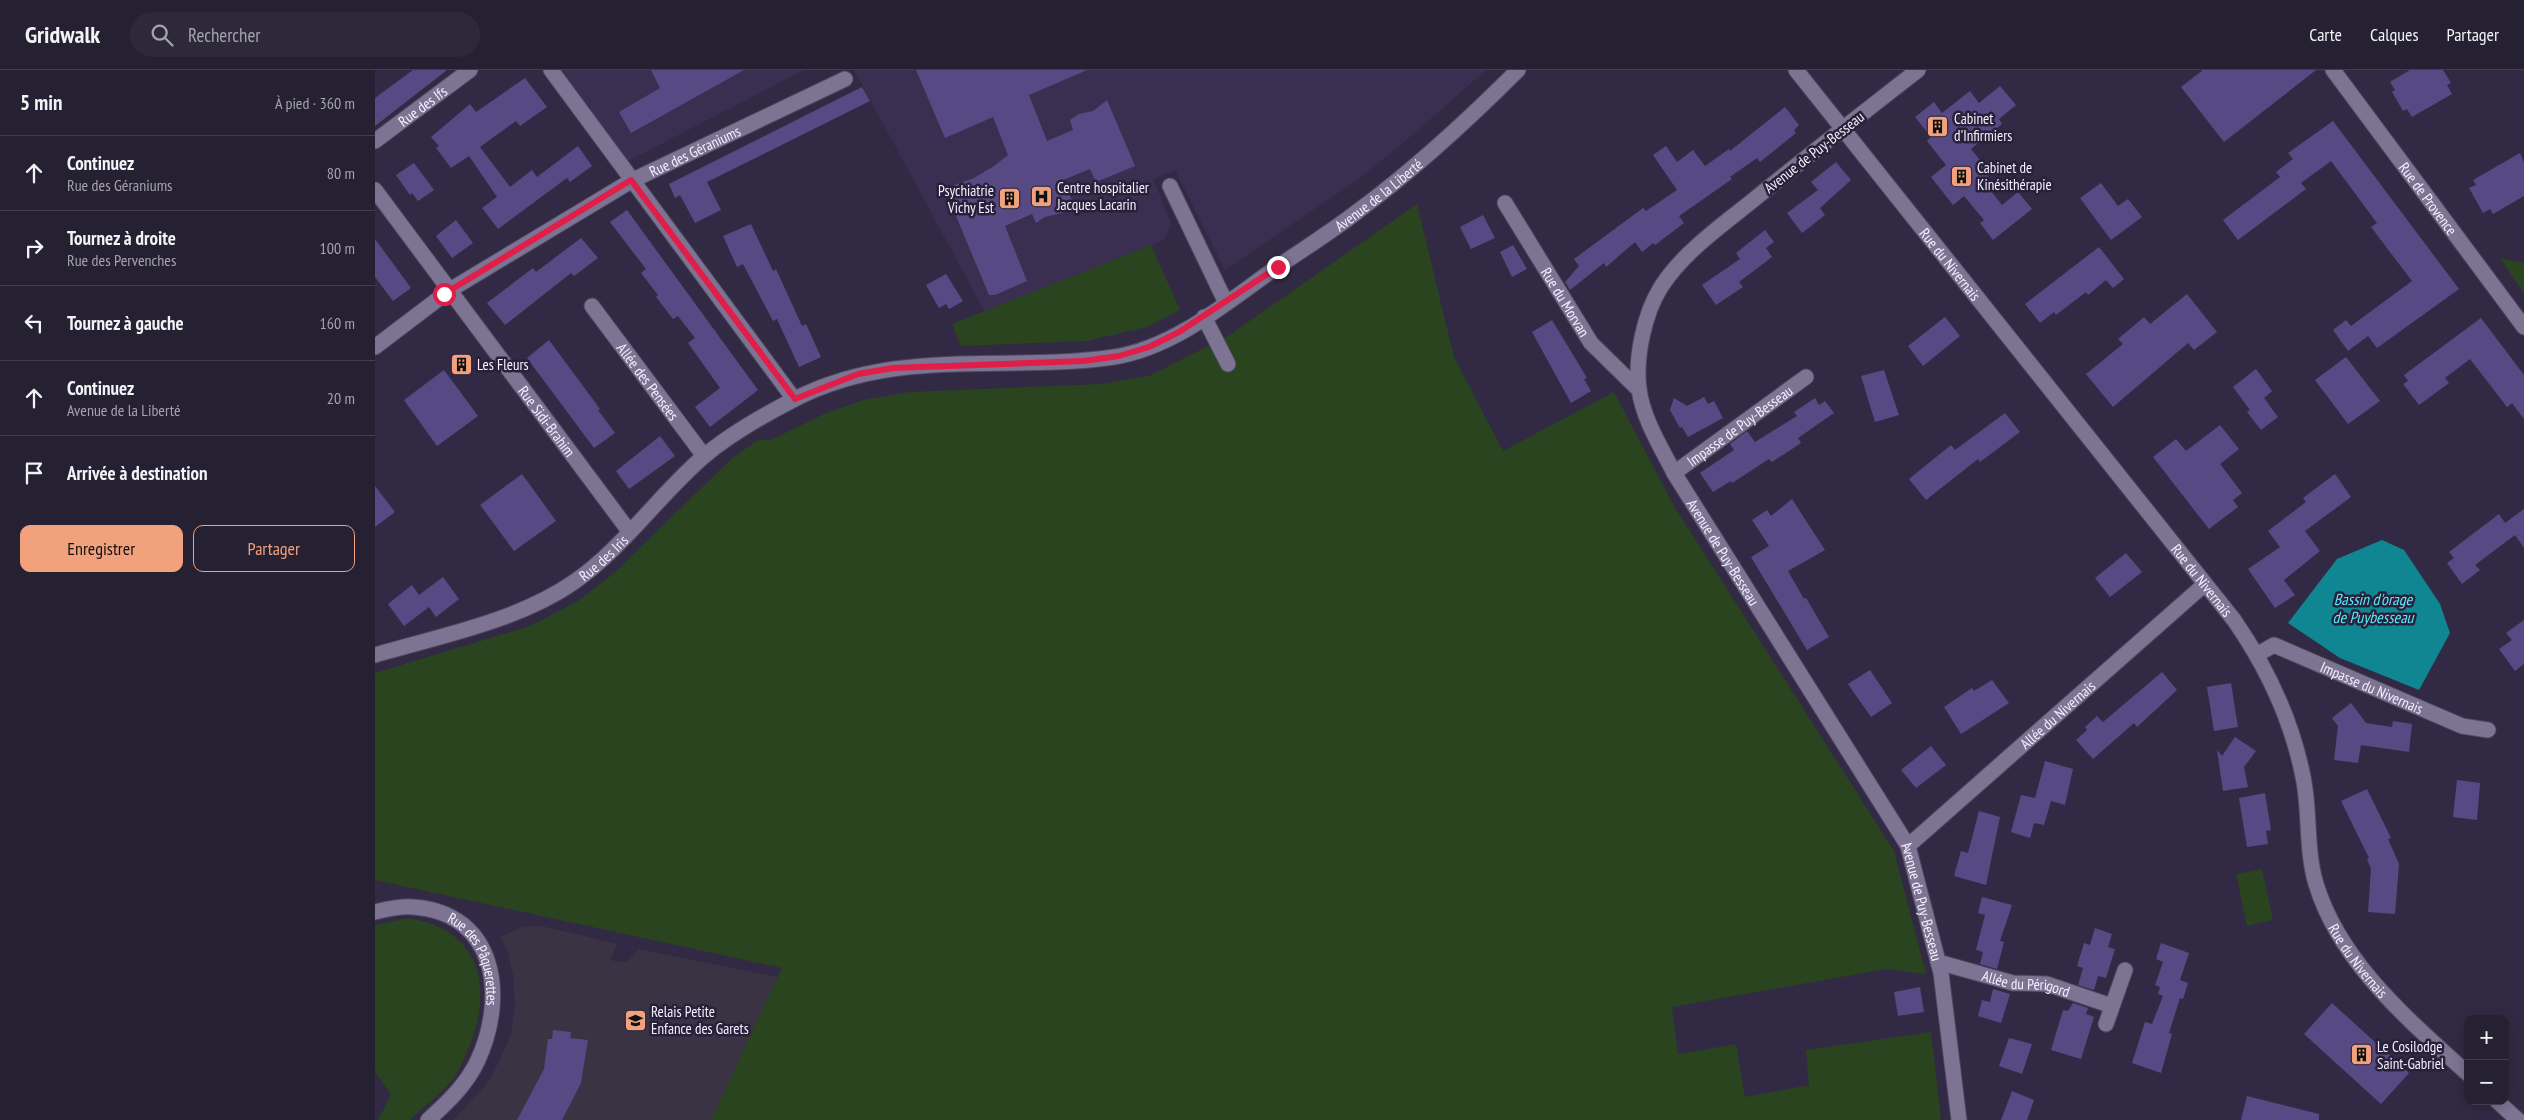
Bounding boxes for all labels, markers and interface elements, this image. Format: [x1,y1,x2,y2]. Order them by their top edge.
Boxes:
search box [130,12,480,57]
text: Gridwalk [25,19,100,50]
icon: search [148,21,176,49]
text: Rechercher [188,23,261,47]
text: Carte [2309,23,2342,46]
text: Calques [2370,23,2419,46]
text: Partager [2447,23,2499,46]
street label: Rue des Ifs [394,81,451,130]
text: 5 min [20,89,62,116]
text: À pied · 360 m [275,93,355,113]
street label: Avenue de Puy-Besseau [1760,107,1868,197]
place label: Cabinet d'Infirmiers [1954,109,2012,145]
building icon: Cabinet d'Infirmiers [1926,115,1950,139]
street label: Rue des Géraniums [646,121,743,181]
text: Continuez [67,151,134,175]
street label: Avenue de la Liberté [1331,154,1426,235]
place label: Cabinet de Kinésithérapie [1977,158,2052,194]
street label: Rue de Provence [2395,158,2462,239]
icon: ahead [20,159,48,187]
text: 80 m [327,163,355,183]
building icon: Cabinet de Kinésithérapie [1949,164,1973,188]
text: Rue des Géraniums [67,175,173,195]
place label: Centre hospitalier Jacques Lacarin [1056,178,1150,214]
place label: Psychiatrie Vichy Est [938,181,994,217]
hospital icon: Centre hospitalier Jacques Lacarin [1029,184,1053,208]
building icon: Psychiatrie Vichy Est [998,187,1022,211]
street label: Rue du Nivernais [1916,224,1985,304]
text: Tournez à droite [67,226,176,250]
icon: right [20,234,48,262]
text: 100 m [320,238,355,258]
text: Rue des Pervenches [67,250,176,270]
route end [1267,256,1290,279]
street label: Rue du Morvan [1537,264,1594,340]
route start [433,283,456,306]
icon: left [20,309,48,337]
text: Tournez à gauche [67,311,184,335]
text: 160 m [320,313,355,333]
street label: Allée des Pensées [613,339,683,424]
building icon: Les Fleurs [449,352,473,376]
place label: Les Fleurs [477,355,529,374]
text: Continuez [67,376,134,400]
street label: Impasse de Puy-Besseau [1683,381,1796,470]
street label: Rue Sidi-Brahim [514,382,580,460]
icon: ahead [20,384,48,412]
text: 20 m [327,388,355,408]
text: Avenue de la Liberté [67,400,181,420]
icon: arrive [20,459,48,487]
text: Arrivée à destination [67,461,208,485]
street label: Avenue de Puy-Besseau [1683,495,1764,609]
button: Enregistrer [20,525,183,572]
button: Partager [193,525,355,572]
street label: Rue des Iris [575,531,632,585]
street label: Rue du Nivernais [2167,540,2237,620]
water label: Bassin d'orage de Puybesseau [2333,589,2415,627]
street label: Impasse du Nivernais [2318,657,2426,718]
street label: Allée du Nivernais [2016,676,2099,753]
street label: Avenue de Puy-Besseau [1898,837,1947,963]
street label: Rue des Pâquerettes [445,908,502,1006]
street label: Rue du Nivernais [2325,920,2392,1002]
street label: Allée du Périgord [1980,965,2073,1001]
place label: Relais Petite Enfance des Garets [651,1002,749,1038]
school or university icon: Relais Petite Enfance des Garets [623,1008,647,1032]
map controls [2464,1015,2509,1105]
button: + [2464,1015,2509,1060]
place label: Le Cosilodge Saint-Gabriel [2377,1037,2445,1073]
building icon: Le Cosilodge Saint-Gabriel [2349,1043,2373,1067]
button: − [2464,1060,2509,1105]

